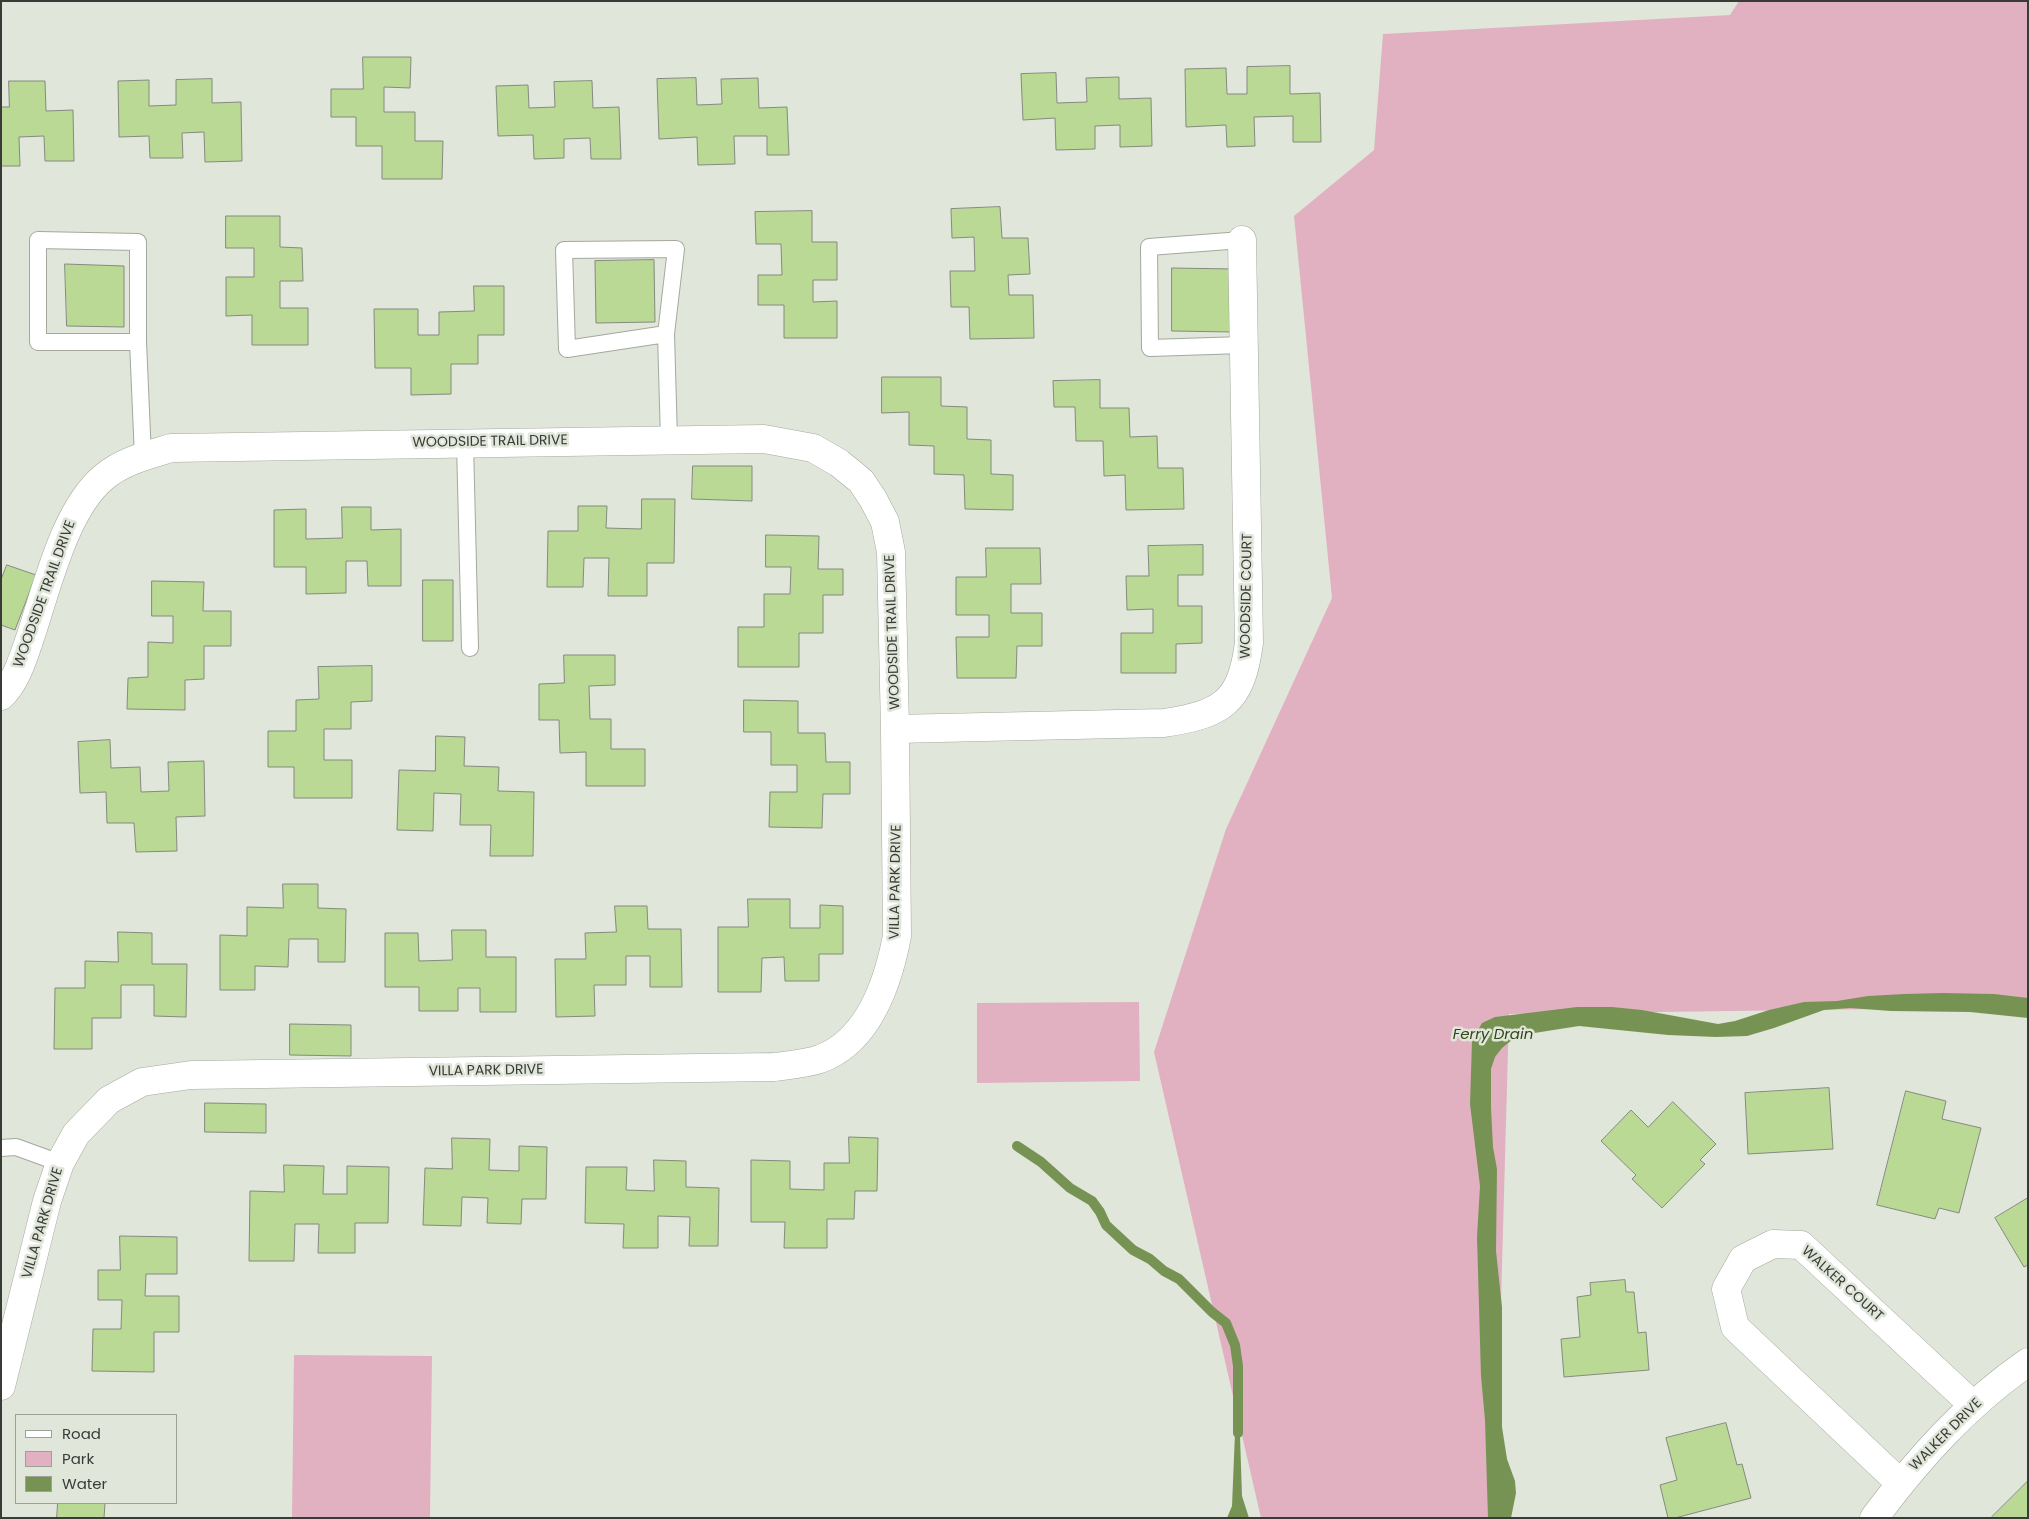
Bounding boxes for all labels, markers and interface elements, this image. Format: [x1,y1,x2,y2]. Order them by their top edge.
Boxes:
street label: WOODSIDE TRAIL DRIVE [412,432,568,452]
street label: WOODSIDE TRAIL DRIVE [11,518,79,670]
street label: WOODSIDE COURT [1238,533,1256,659]
street label: WOODSIDE TRAIL DRIVE [882,554,904,710]
street label: VILLA PARK DRIVE [887,824,905,940]
water label: Ferry Drain [1453,1026,1533,1044]
street label: VILLA PARK DRIVE [428,1062,544,1080]
street label: VILLA PARK DRIVE [19,1165,67,1281]
street label: WALKER COURT [1798,1243,1886,1325]
street label: WALKER DRIVE [1906,1395,1986,1475]
legend [15,1414,178,1504]
text: Road [62,1423,101,1444]
text: Park [62,1448,94,1469]
text: Water [62,1473,107,1494]

